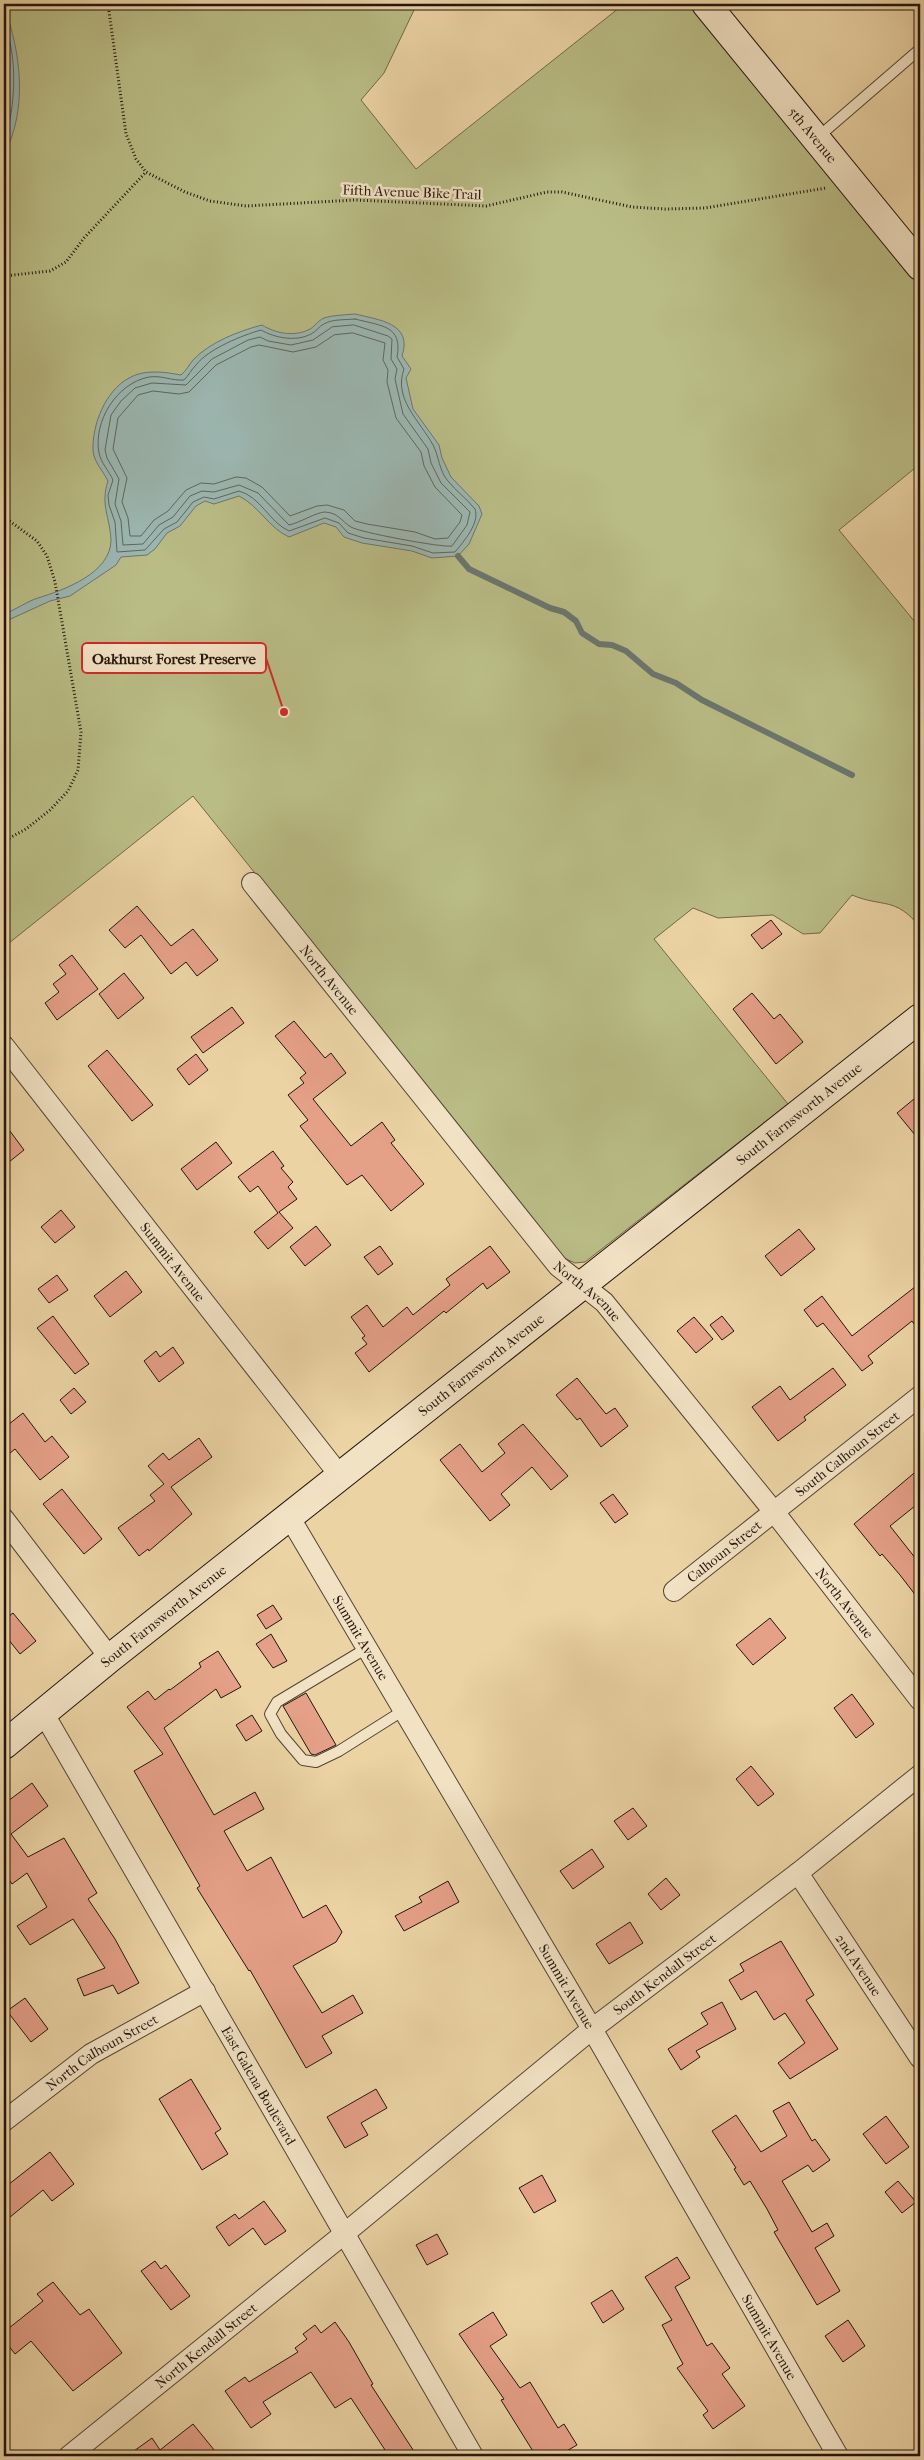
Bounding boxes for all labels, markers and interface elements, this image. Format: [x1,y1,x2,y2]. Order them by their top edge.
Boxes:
street label: 5th Avenue [785,104,840,167]
street label: Fifth Avenue Bike Trail [342,182,482,203]
callout: Oakhurst Forest Preserve [82,643,266,673]
text: Oakhurst Forest Preserve [92,650,256,668]
street label: North Avenue [296,942,362,1019]
street label: South Farnsworth Avenue [733,1059,865,1169]
street label: Summit Avenue [136,1219,209,1305]
street label: North Avenue [550,1258,625,1325]
street label: South Farnsworth Avenue [415,1310,548,1420]
street label: South Calhoun Street [792,1407,903,1501]
street label: Calhoun Street [684,1517,765,1586]
street label: South Farnsworth Avenue [97,1561,230,1671]
street label: North Avenue [812,1565,877,1642]
street label: Summit Avenue [329,1592,392,1684]
street label: South Kendall Street [610,1930,720,2019]
street label: 2nd Avenue [831,1931,885,2000]
street label: Summit Avenue [535,1941,598,2032]
street label: North Calhoun Street [43,2011,161,2095]
street label: East Galena Boulevard [217,2023,299,2148]
street label: Summit Avenue [738,2291,800,2383]
street label: North Kendall Street [152,2300,261,2392]

